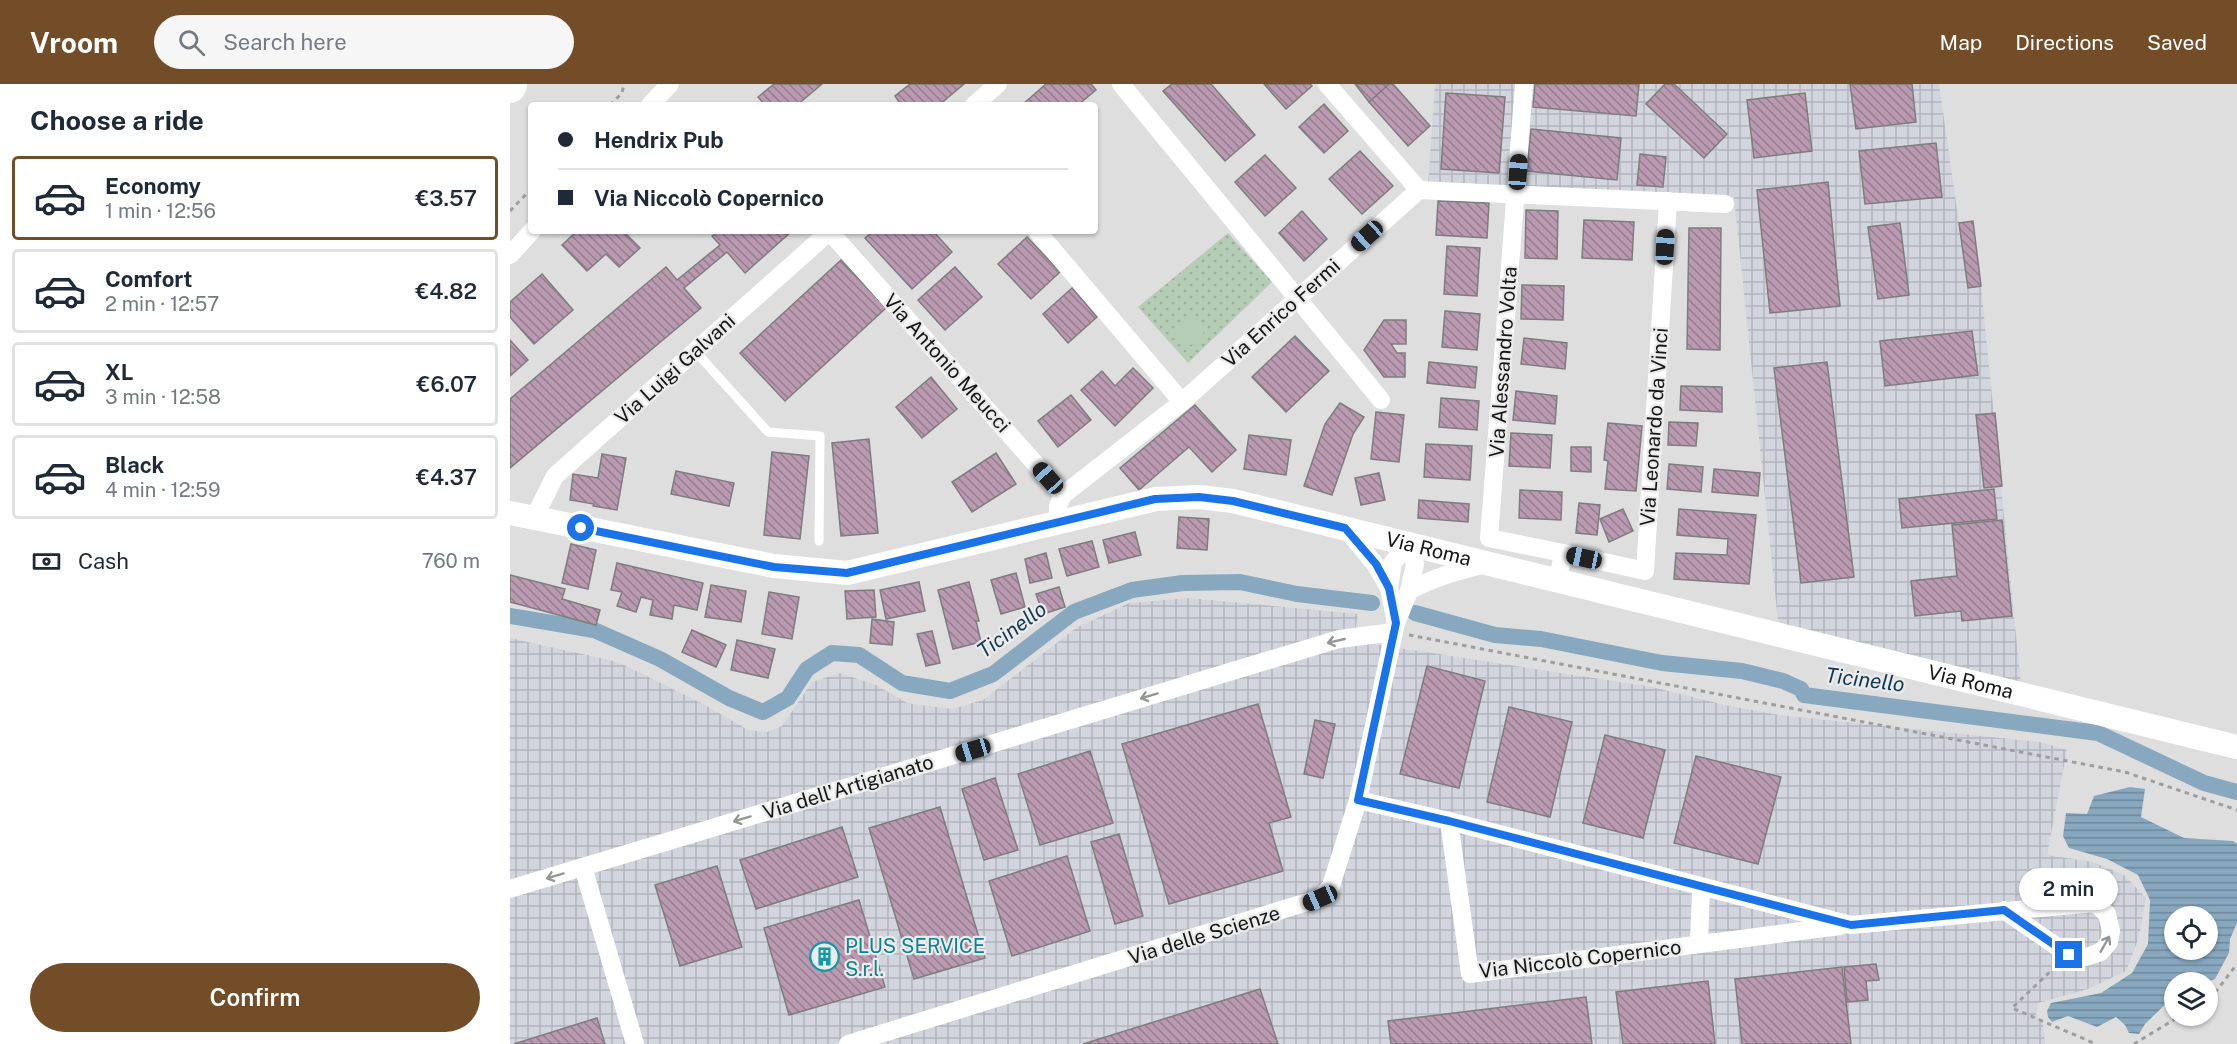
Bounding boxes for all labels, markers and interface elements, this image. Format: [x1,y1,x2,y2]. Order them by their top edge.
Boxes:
search box [154,15,574,69]
text: Vroom [30,26,118,59]
icon: search [175,26,208,59]
text: Search here [223,29,347,55]
text: Map [1940,30,1982,55]
text: Directions [2015,30,2114,55]
text: Saved [2147,30,2207,55]
text: Choose a ride [30,104,204,136]
text: Hendrix Pub [594,127,724,153]
car [1508,153,1528,191]
icon: car [33,171,87,225]
text: Economy [105,173,201,199]
text: €3.57 [415,185,477,211]
text: Via Niccolò Copernico [594,185,824,211]
text: 1 min · 12:56 [105,199,216,223]
car [1348,217,1386,255]
car [1655,229,1675,265]
street label: Via Enrico Fermi [1217,254,1345,372]
icon: car [33,264,87,318]
text: Comfort [105,266,192,292]
street label: Via Alessandro Volta [1484,266,1522,458]
text: €4.82 [415,278,477,304]
street label: Via Antonio Meucci [879,289,1015,437]
text: 2 min · 12:57 [105,292,219,316]
street label: Via Luigi Galvani [610,309,740,429]
street label: Via Leonardo da Vinci [1635,327,1673,527]
icon: car [33,357,87,411]
text: XL [105,359,133,385]
text: €6.07 [417,371,477,397]
text: 3 min · 12:58 [105,385,221,409]
icon: car [33,450,87,504]
text: Black [105,452,164,478]
car [1029,459,1067,497]
text: €4.37 [416,464,477,490]
text: 4 min · 12:59 [105,478,220,502]
route start [567,514,594,541]
street label: Via Roma [1383,527,1474,571]
icon: cash [30,545,63,578]
car [1565,545,1603,571]
text: Cash [78,548,129,574]
text: 760 m [422,549,480,573]
water label: Ticinello [972,596,1051,663]
one-way arrow [1327,635,1346,647]
street label: Via Roma [1925,660,2016,704]
water label: Ticinello [1824,662,1906,697]
one-way arrow [1140,691,1159,702]
car [953,736,993,764]
street label: Via dell'Artigianato [760,750,936,824]
one-way arrow [732,814,751,825]
callout: 2 min [2020,868,2118,910]
one-way arrow [546,871,565,882]
text: 2 min [2043,877,2094,901]
car [1300,882,1340,914]
street label: Via delle Scienze [1125,901,1283,969]
map controls [2164,906,2218,1026]
button: locate [2164,906,2218,960]
place label: PLUS SERVICE S.r.l. [845,934,985,981]
street label: Via Niccolò Copernico [1478,935,1682,983]
one-way arrow [2099,936,2111,953]
building icon: PLUS SERVICE S.r.l. [808,941,840,973]
route end [2055,941,2082,968]
button: Confirm [30,963,480,1032]
button: layers [2164,972,2218,1026]

